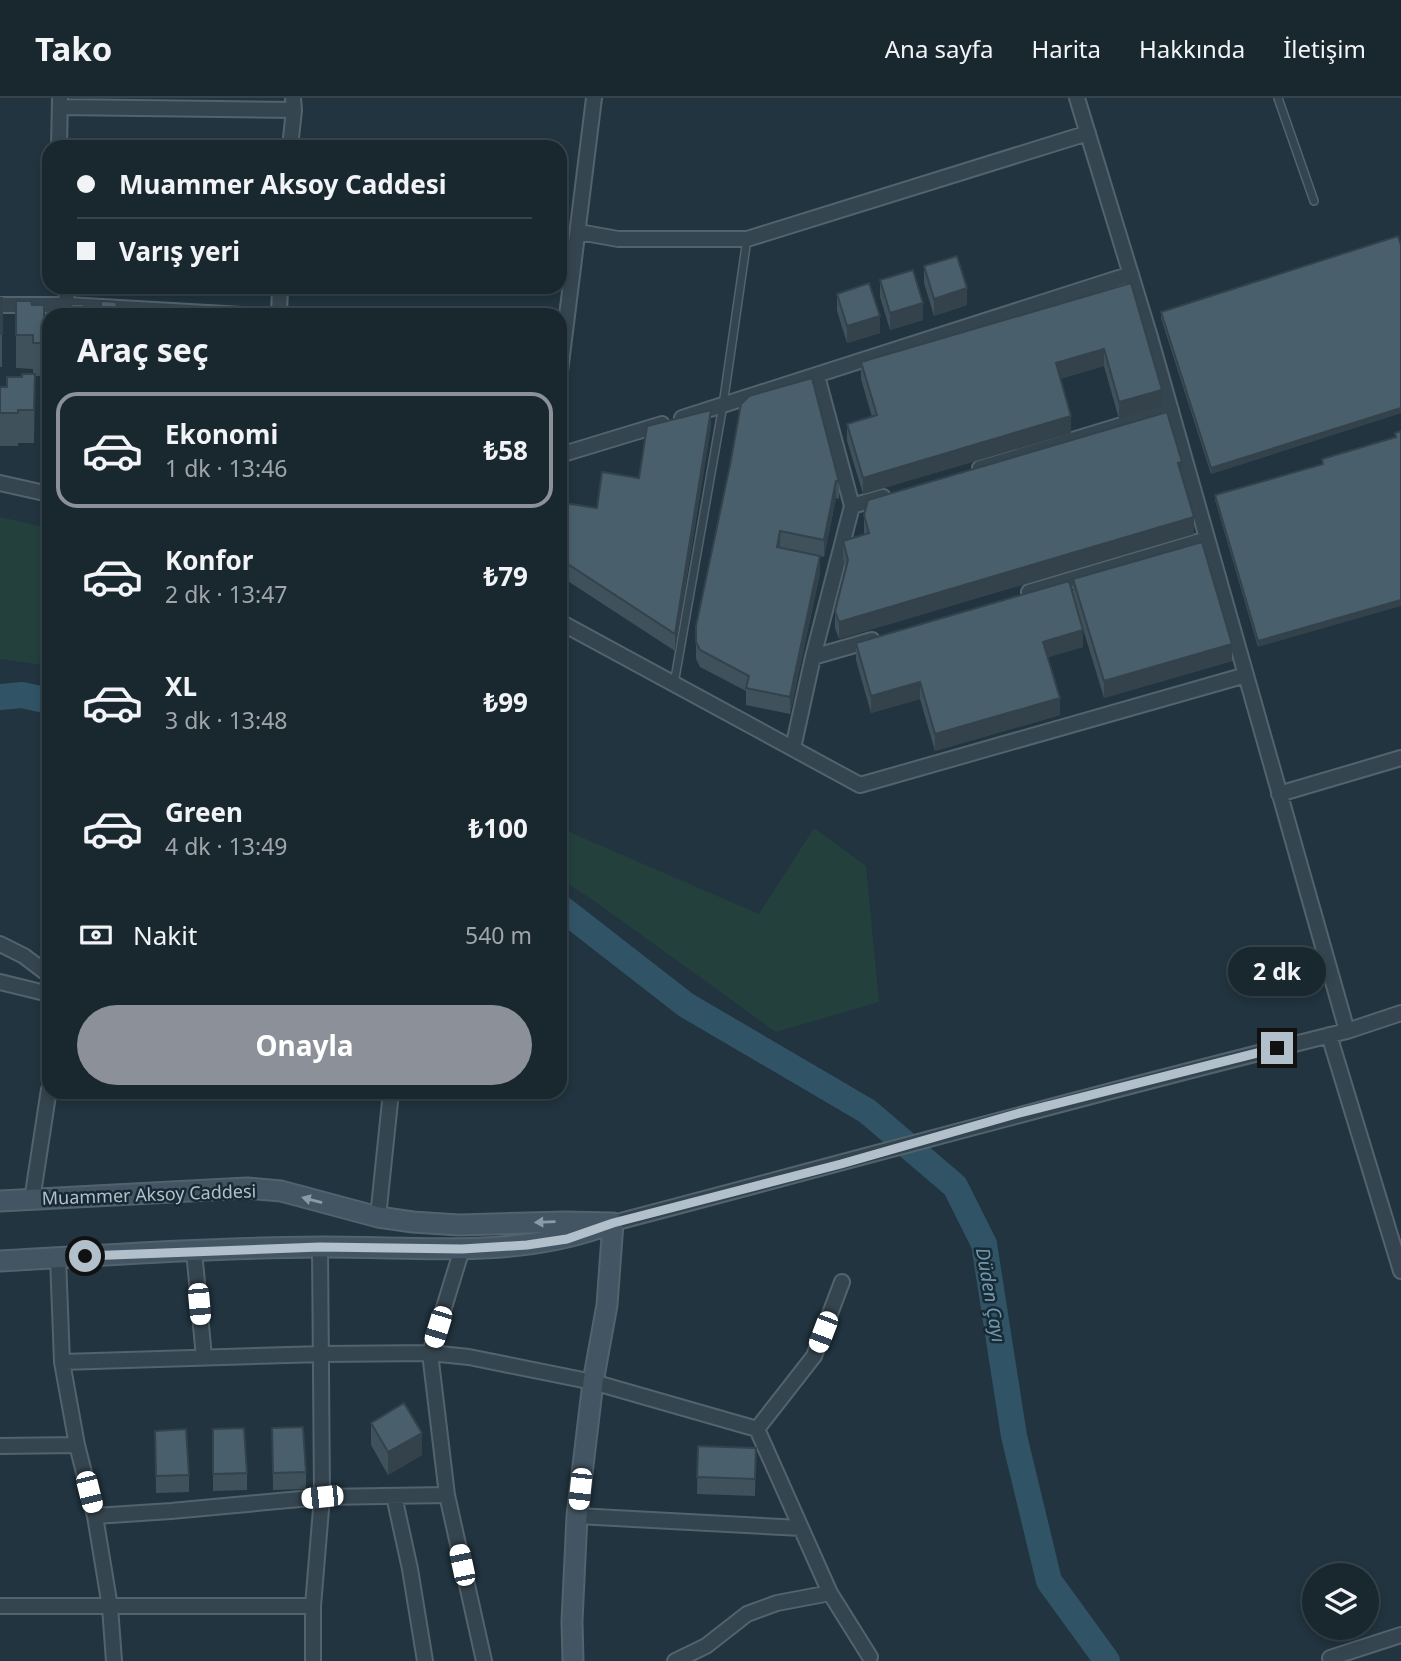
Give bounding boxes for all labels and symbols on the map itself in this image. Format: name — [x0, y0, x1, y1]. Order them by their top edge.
callout: 2 dk — [1228, 946, 1326, 996]
route end — [1261, 1032, 1293, 1064]
street label: Muammer Aksoy Caddesi — [41, 1178, 257, 1210]
one-way arrow — [301, 1194, 322, 1204]
one-way arrow — [533, 1217, 555, 1228]
route start — [69, 1240, 101, 1272]
water label: Düden Çayı — [970, 1246, 1012, 1345]
car — [187, 1282, 212, 1326]
car — [422, 1304, 455, 1350]
car — [806, 1309, 841, 1355]
car — [568, 1467, 593, 1511]
car — [74, 1469, 105, 1515]
car — [301, 1484, 344, 1510]
car — [448, 1542, 477, 1588]

